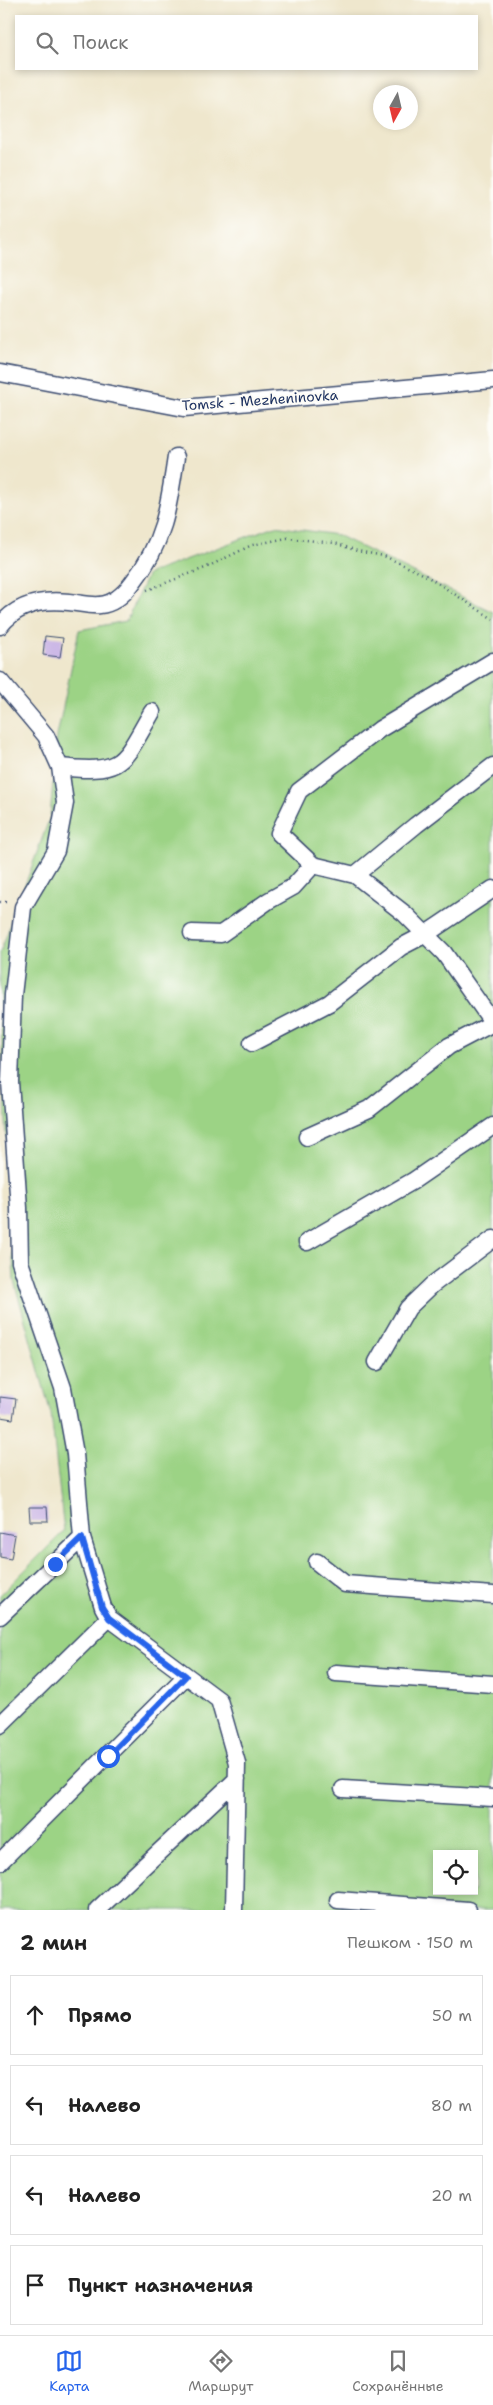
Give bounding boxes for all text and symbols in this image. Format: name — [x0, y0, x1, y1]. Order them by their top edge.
search box — [15, 15, 478, 70]
icon: search — [33, 29, 61, 57]
text: Поиск — [73, 30, 128, 55]
north arrow — [373, 85, 418, 130]
street label: Tomsk - Mezheninovka — [181, 386, 339, 414]
route end — [44, 1553, 67, 1576]
route start — [97, 1745, 120, 1768]
map controls — [433, 1850, 478, 1895]
button: locate — [433, 1850, 478, 1895]
text: 2 мин — [20, 1929, 87, 1957]
text: Пешком · 150 m — [347, 1932, 473, 1953]
icon: ahead — [21, 2001, 49, 2029]
text: Прямо — [68, 2003, 132, 2028]
text: 50 m — [432, 2005, 472, 2026]
icon: left — [21, 2091, 49, 2119]
text: Налево — [68, 2093, 141, 2118]
text: 80 m — [431, 2095, 472, 2116]
icon: left — [21, 2181, 49, 2209]
text: Налево — [68, 2183, 141, 2208]
text: 20 m — [431, 2185, 472, 2206]
icon: arrive — [21, 2271, 49, 2299]
text: Пункт назначения — [68, 2273, 253, 2298]
tab: Карта — [49, 2347, 89, 2395]
tab: Маршрут — [188, 2347, 253, 2395]
tab: Сохранённые — [352, 2347, 444, 2395]

